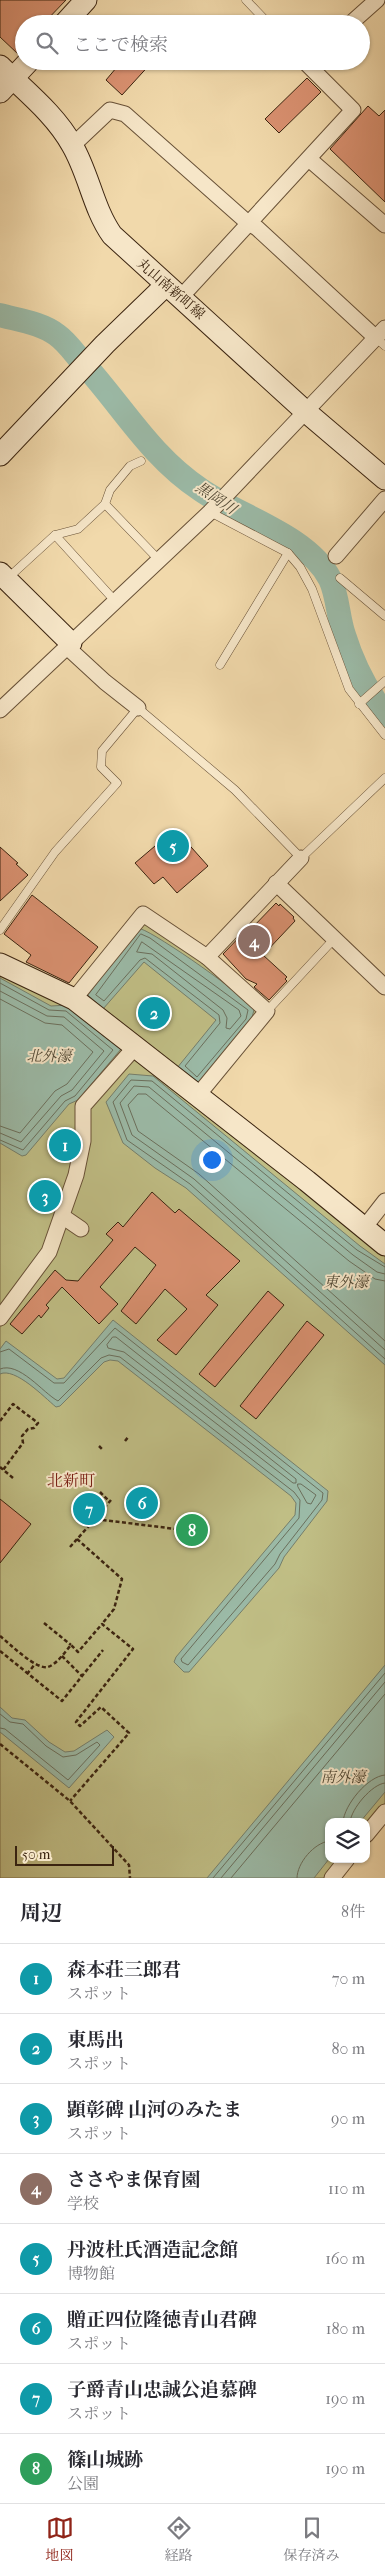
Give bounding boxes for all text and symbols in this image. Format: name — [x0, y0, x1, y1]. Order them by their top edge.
search box — [15, 15, 370, 70]
icon: search — [33, 29, 61, 57]
text: ここで検索 — [73, 34, 168, 56]
street label: 丸山南新町線 — [134, 255, 208, 323]
water label: 黒岡川 — [192, 478, 241, 519]
pin: 5 — [157, 827, 189, 865]
pin: 4 — [238, 922, 270, 960]
pin: 2 — [138, 994, 170, 1032]
water label: 北外濠 — [26, 1047, 74, 1065]
pin: 1 — [49, 1126, 81, 1164]
your location — [199, 1147, 225, 1173]
pin: 3 — [29, 1177, 61, 1215]
water label: 東外濠 — [323, 1273, 371, 1291]
district label: 北新町 — [47, 1471, 95, 1490]
pin: 6 — [126, 1484, 158, 1522]
pin: 7 — [73, 1490, 105, 1528]
pin: 8 — [176, 1511, 208, 1549]
water label: 南外濠 — [320, 1768, 368, 1786]
map controls — [325, 1818, 370, 1863]
button: layers — [325, 1818, 370, 1863]
scale bar — [15, 1843, 114, 1866]
text: 50 m — [22, 1846, 50, 1863]
text: 周辺 — [20, 1901, 62, 1925]
text: 8件 — [341, 1902, 365, 1921]
text: 森本荘三郎君 — [67, 1959, 181, 1981]
text: 1 — [33, 1969, 39, 1988]
text: 70 m — [332, 1969, 365, 1988]
text: スポット — [67, 1984, 131, 2003]
text: 東馬出 — [67, 2029, 124, 2051]
text: 2 — [32, 2039, 40, 2058]
text: 80 m — [331, 2039, 365, 2058]
text: スポット — [67, 2054, 131, 2073]
text: 顕彰碑 山河のみたま — [67, 2099, 242, 2121]
text: 3 — [33, 2109, 39, 2128]
text: 90 m — [331, 2109, 365, 2128]
text: スポット — [67, 2124, 131, 2143]
text: ささやま保育園 — [67, 2169, 200, 2191]
text: 4 — [31, 2179, 41, 2198]
text: 110 m — [328, 2179, 365, 2198]
text: 学校 — [67, 2194, 99, 2213]
text: 丹波杜氏酒造記念館 — [67, 2239, 238, 2261]
text: 5 — [33, 2249, 39, 2268]
text: 160 m — [325, 2249, 365, 2268]
text: 博物館 — [67, 2264, 115, 2283]
text: 贈正四位隆徳青山君碑 — [67, 2309, 257, 2331]
text: 6 — [32, 2319, 40, 2338]
text: 180 m — [326, 2319, 365, 2338]
text: スポット — [67, 2334, 131, 2353]
text: 子爵青山忠誠公追慕碑 — [67, 2379, 257, 2401]
text: 7 — [32, 2389, 40, 2408]
text: 190 m — [325, 2389, 365, 2408]
text: スポット — [67, 2404, 131, 2423]
text: 篠山城跡 — [67, 2449, 143, 2471]
text: 8 — [32, 2459, 40, 2478]
text: 190 m — [325, 2459, 365, 2478]
text: 公園 — [67, 2474, 99, 2493]
tab: 地図 — [46, 2514, 74, 2564]
tab: 経路 — [165, 2514, 193, 2564]
tab: 保存済み — [284, 2514, 340, 2564]

